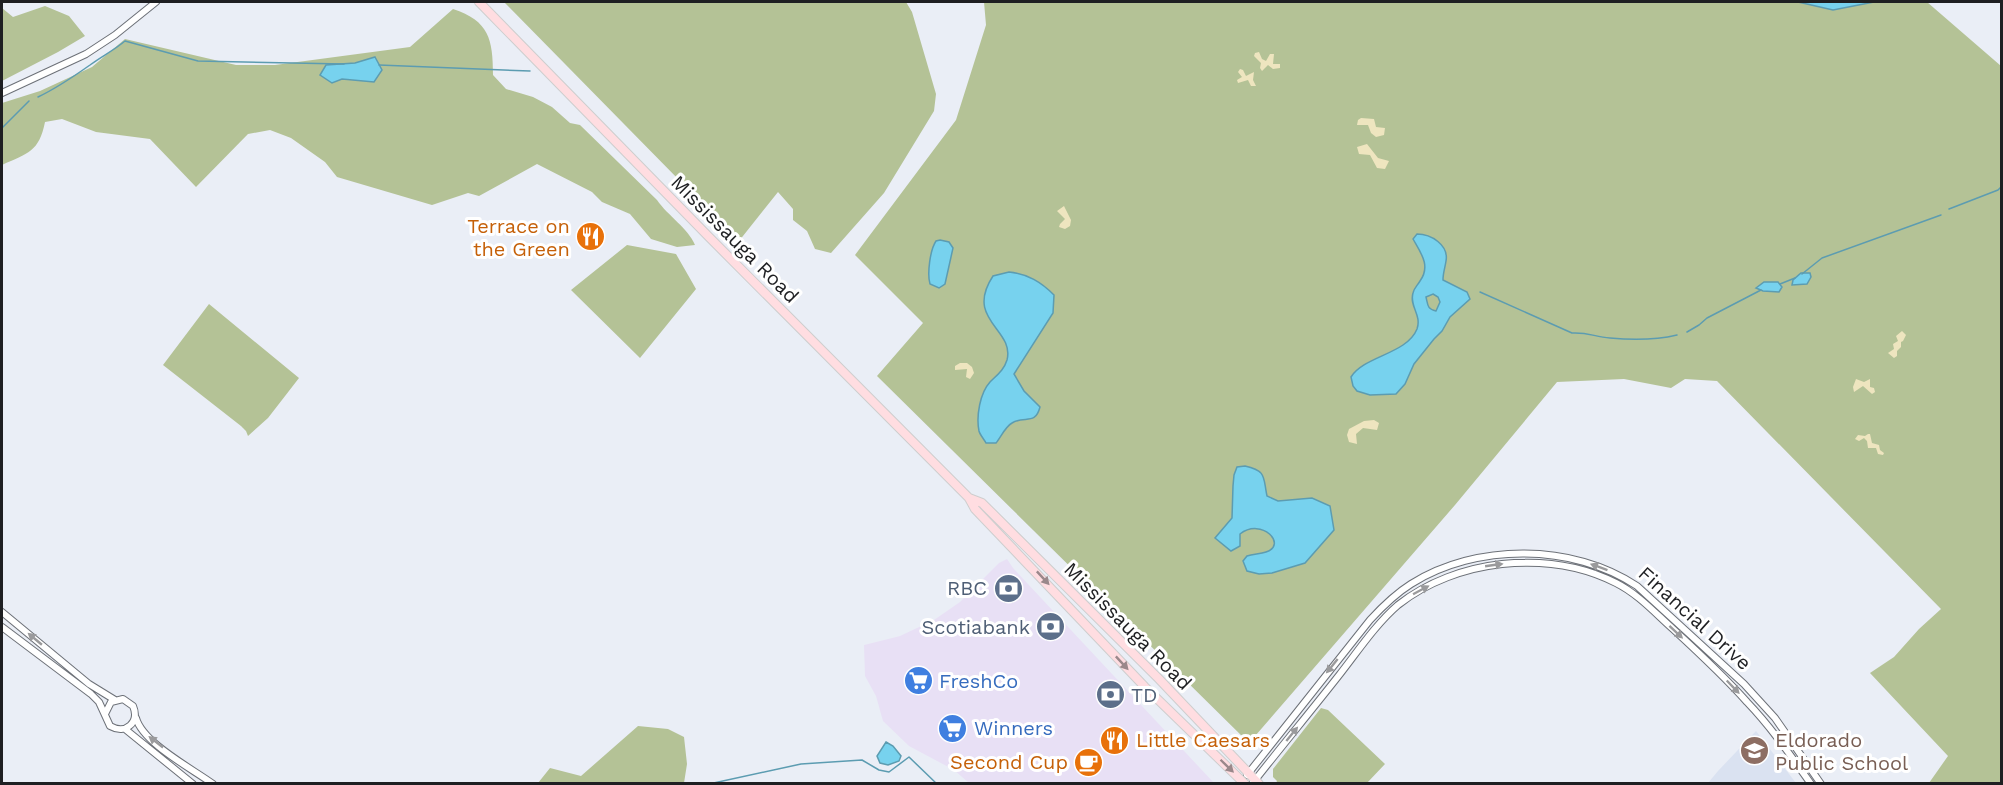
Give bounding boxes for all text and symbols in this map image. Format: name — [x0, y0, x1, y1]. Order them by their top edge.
street label: Mississauga Road — [666, 170, 804, 308]
place label: Terrace on the Green — [467, 214, 570, 261]
restaurant icon: Terrace on the Green — [575, 221, 607, 253]
street label: Mississauga Road — [1059, 557, 1197, 695]
one-way arrow — [1485, 561, 1504, 570]
one-way arrow — [1590, 561, 1608, 571]
street label: Financial Drive — [1634, 561, 1756, 675]
one-way arrow — [1036, 571, 1050, 586]
bank icon: RBC — [992, 572, 1024, 604]
place label: RBC — [947, 576, 987, 600]
one-way arrow — [1413, 585, 1430, 595]
bank icon: Scotiabank — [1035, 611, 1067, 643]
place label: Scotiabank — [922, 615, 1030, 639]
one-way arrow — [1668, 624, 1682, 638]
one-way arrow — [27, 633, 43, 646]
one-way arrow — [1115, 655, 1129, 670]
one-way arrow — [1326, 658, 1339, 673]
supermarket icon: FreshCo — [902, 665, 934, 697]
place label: FreshCo — [939, 669, 1018, 693]
bank icon: TD — [1094, 679, 1126, 711]
one-way arrow — [1726, 679, 1740, 694]
place label: TD — [1131, 683, 1158, 707]
supermarket icon: Winners — [937, 712, 969, 744]
place label: Winners — [974, 716, 1053, 740]
restaurant icon: Little Caesars — [1099, 724, 1131, 756]
one-way arrow — [1285, 726, 1298, 742]
place label: Little Caesars — [1136, 728, 1270, 752]
place label: Eldorado Public School — [1775, 728, 1908, 775]
school or university icon: Eldorado Public School — [1738, 735, 1770, 767]
one-way arrow — [148, 737, 163, 749]
cafe icon: Second Cup — [1073, 746, 1105, 778]
place label: Second Cup — [950, 750, 1068, 774]
one-way arrow — [1220, 758, 1234, 772]

